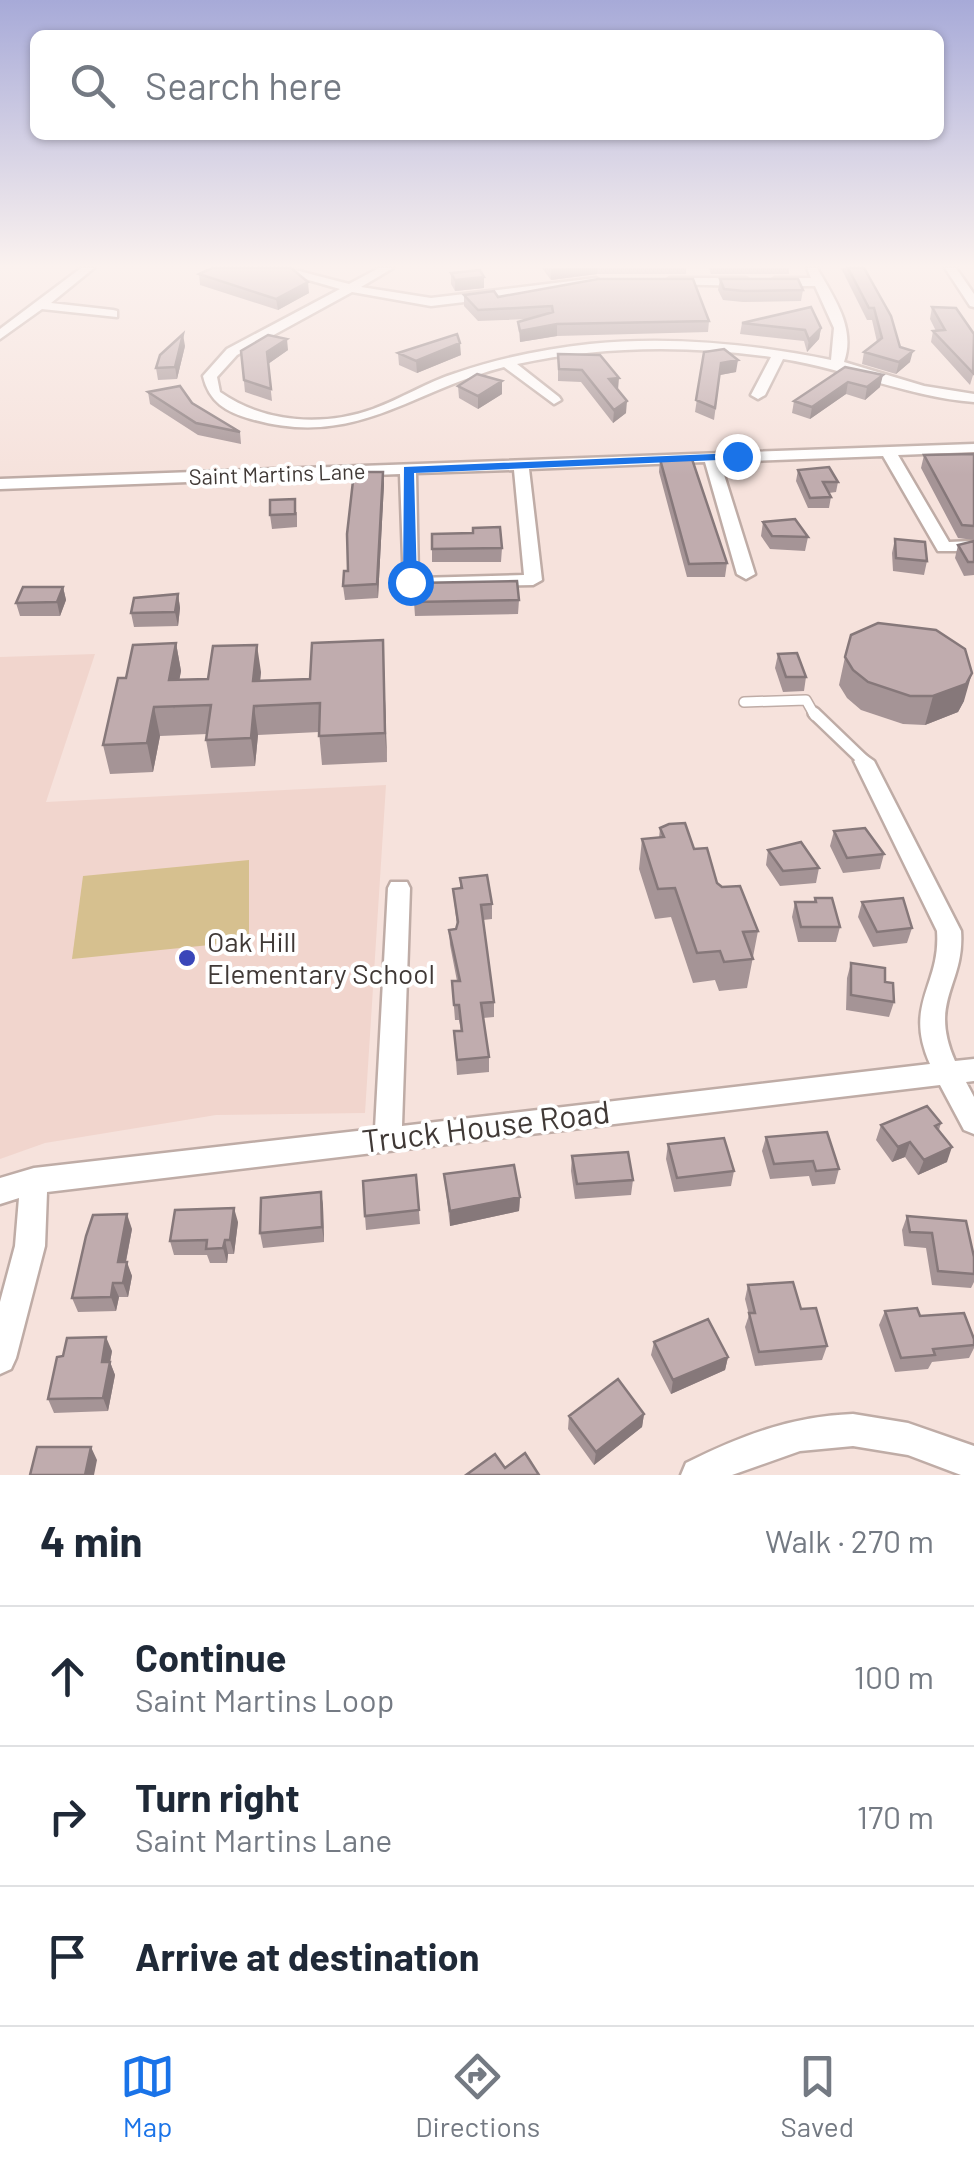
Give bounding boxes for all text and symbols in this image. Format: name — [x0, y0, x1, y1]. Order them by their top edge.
search box — [30, 30, 944, 140]
icon: search — [65, 58, 120, 113]
text: Search here — [145, 62, 343, 108]
route end — [715, 434, 761, 480]
street label: Saint Martins Lane — [188, 457, 366, 489]
route start — [388, 560, 434, 606]
place label: Oak Hill Elementary School — [207, 924, 435, 990]
marker: Oak Hill Elementary School — [176, 947, 198, 969]
street label: Truck House Road — [360, 1091, 612, 1159]
text: 4 min — [40, 1515, 143, 1565]
text: Walk · 270 m — [765, 1521, 934, 1559]
text: Continue — [135, 1634, 286, 1680]
icon: ahead — [40, 1649, 95, 1704]
text: 100 m — [854, 1657, 934, 1695]
text: Saint Martins Loop — [135, 1680, 394, 1718]
text: Turn right — [135, 1774, 300, 1820]
icon: right — [40, 1789, 95, 1844]
text: 170 m — [857, 1797, 934, 1835]
text: Saint Martins Lane — [135, 1820, 392, 1858]
icon: arrive — [40, 1929, 95, 1984]
text: Arrive at destination — [135, 1933, 480, 1979]
tab: Map — [120, 2049, 175, 2143]
tab: Directions — [415, 2049, 540, 2143]
tab: Saved — [780, 2049, 854, 2143]

